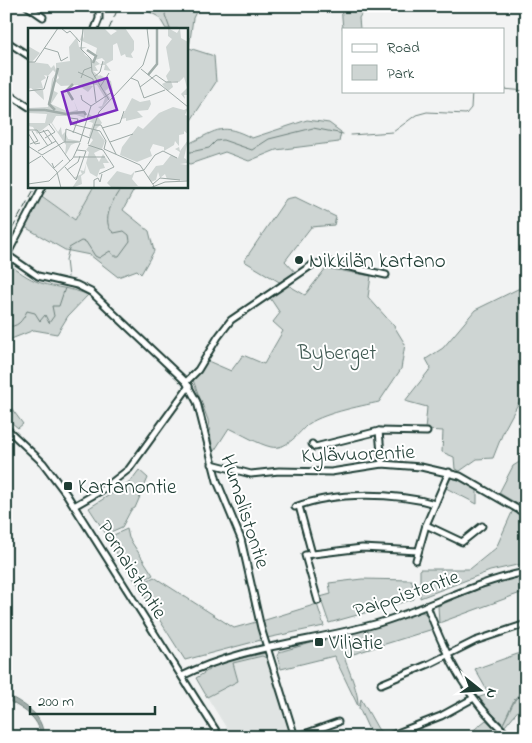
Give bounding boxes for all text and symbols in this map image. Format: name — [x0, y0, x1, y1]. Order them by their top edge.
inset map — [28, 28, 188, 188]
legend — [342, 28, 504, 92]
text: Road — [387, 37, 420, 59]
text: Park — [387, 63, 415, 85]
place label: Nikkilän kartano — [309, 247, 446, 277]
marker: Nikkilän kartano — [293, 254, 305, 266]
park label: Byberget — [297, 339, 376, 371]
street label: Kylävuorentie — [301, 438, 416, 474]
street label: Humalistontie — [212, 451, 277, 573]
place label: Kartanontie — [78, 473, 177, 503]
marker: Kartanontie — [62, 480, 74, 492]
street label: Pornaistentie — [89, 515, 174, 626]
street label: Paippistentie — [350, 563, 464, 627]
place label: Viljatie — [328, 629, 384, 659]
marker: Viljatie — [313, 636, 325, 648]
north arrow — [454, 666, 504, 716]
scale bar — [30, 683, 155, 715]
text: N — [480, 686, 502, 701]
text: 200 m — [38, 691, 74, 713]

